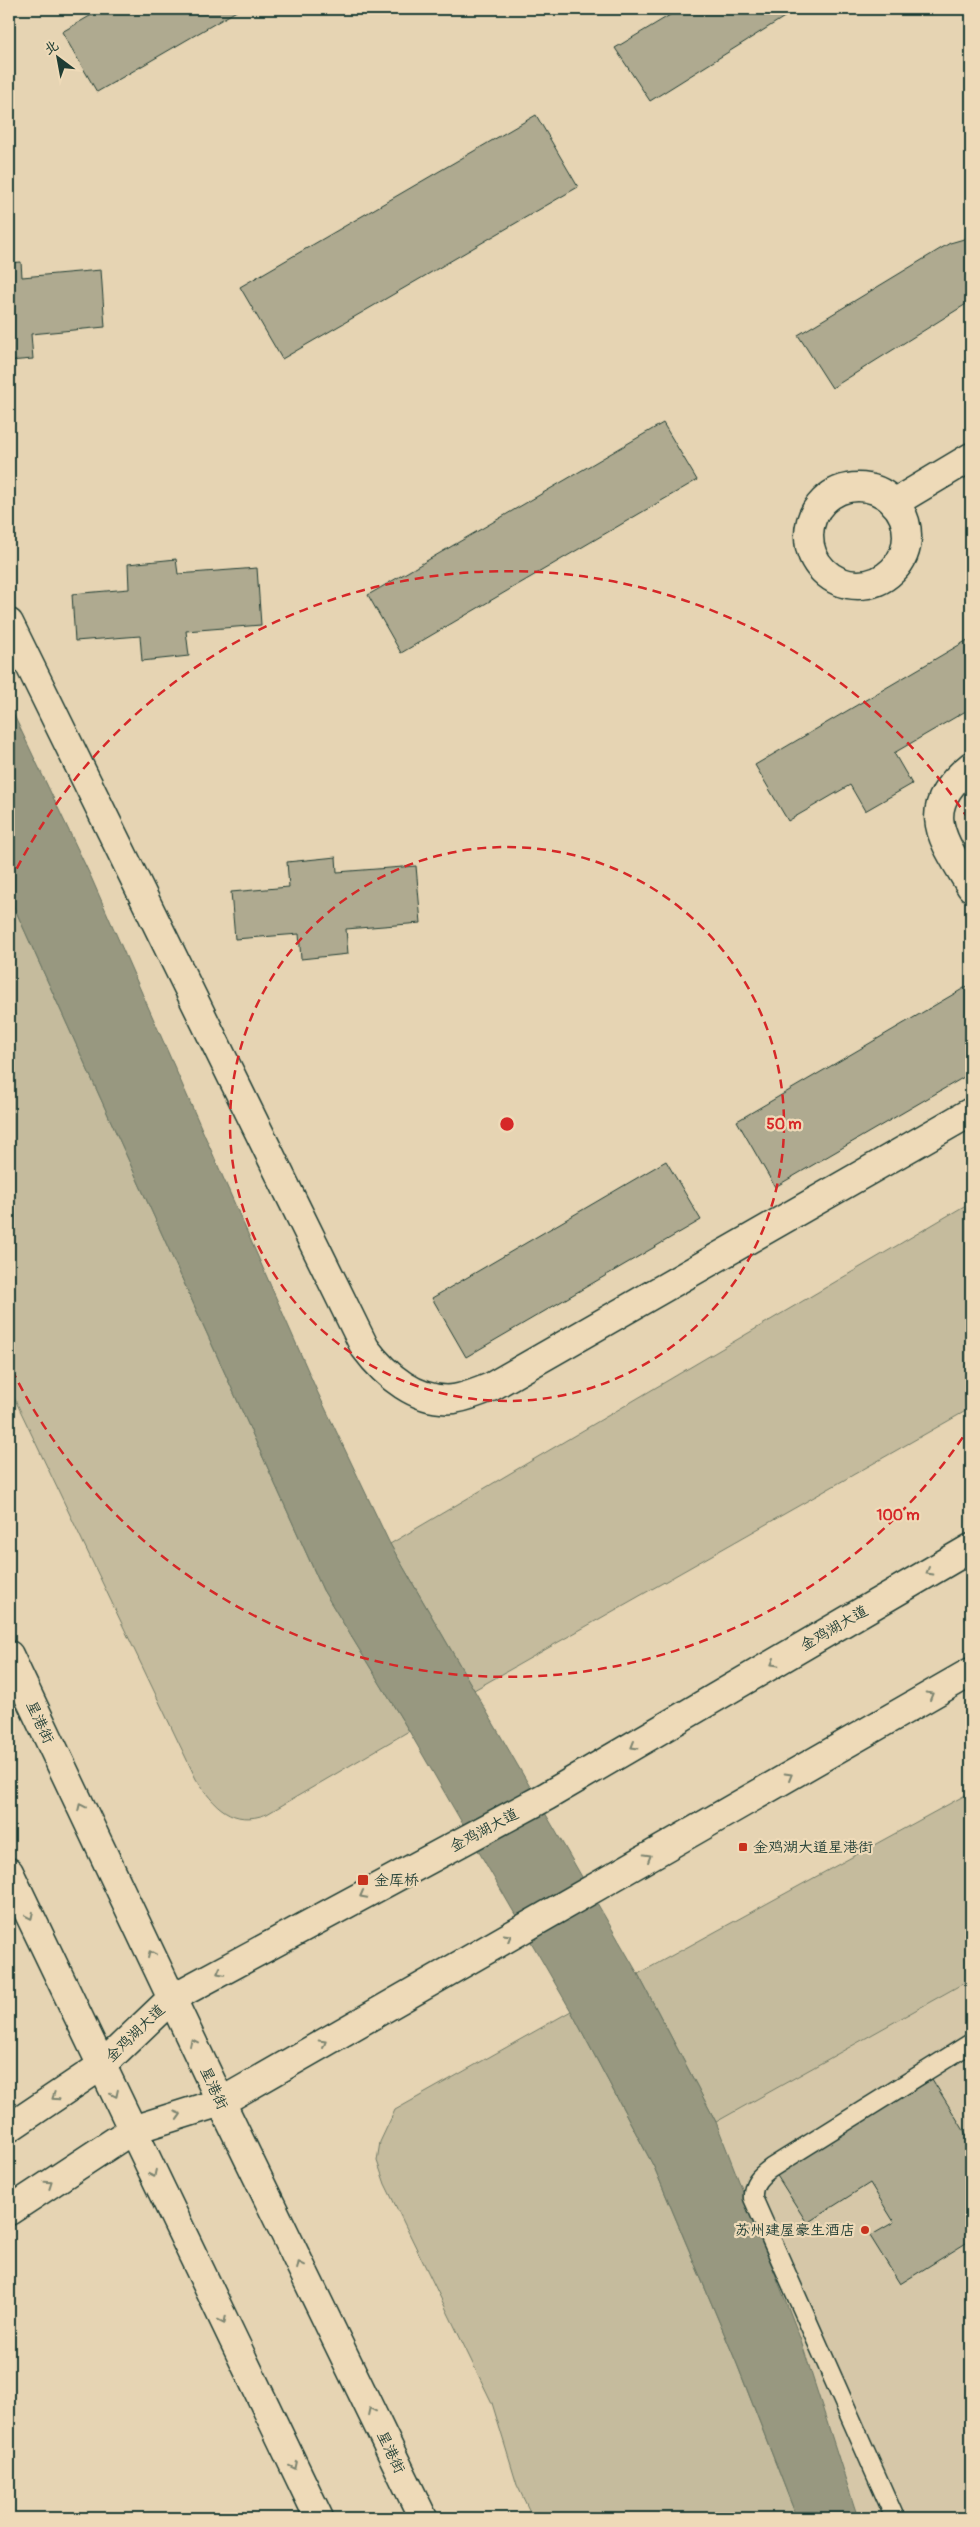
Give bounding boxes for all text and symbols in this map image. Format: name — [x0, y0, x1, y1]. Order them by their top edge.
north arrow — [32, 32, 82, 82]
text: 北 — [41, 36, 62, 58]
centre of rings — [498, 1115, 516, 1133]
text: 50 m — [767, 1115, 801, 1134]
text: 100 m — [877, 1506, 919, 1525]
one-way arrow — [926, 1566, 935, 1576]
street label: 金鸡湖大道 — [797, 1601, 871, 1655]
one-way arrow — [770, 1657, 779, 1667]
one-way arrow — [924, 1692, 933, 1702]
street label: 星港街 — [21, 1698, 58, 1747]
one-way arrow — [630, 1739, 639, 1749]
one-way arrow — [783, 1773, 792, 1783]
one-way arrow — [77, 1803, 87, 1812]
street label: 金鸡湖大道 — [447, 1804, 522, 1856]
place label: 金鸡湖大道星港街 — [753, 1838, 873, 1857]
marker: 金鸡湖大道星港街 — [737, 1841, 749, 1853]
one-way arrow — [643, 1853, 652, 1863]
place label: 金厍桥 — [374, 1871, 419, 1890]
marker: 金厍桥 — [356, 1873, 370, 1887]
one-way arrow — [359, 1889, 368, 1899]
one-way arrow — [23, 1910, 33, 1919]
one-way arrow — [503, 1934, 512, 1944]
one-way arrow — [146, 1950, 157, 1959]
one-way arrow — [216, 1966, 225, 1976]
street label: 金鸡湖大道 — [102, 2000, 169, 2066]
one-way arrow — [188, 2038, 199, 2047]
one-way arrow — [318, 2040, 327, 2050]
street label: 星港街 — [195, 2064, 232, 2113]
one-way arrow — [108, 2089, 119, 2098]
one-way arrow — [51, 2091, 61, 2100]
one-way arrow — [174, 2111, 182, 2121]
one-way arrow — [147, 2168, 157, 2177]
one-way arrow — [44, 2181, 53, 2191]
place label: 苏州建屋豪生酒店 — [735, 2221, 855, 2240]
marker: 苏州建屋豪生酒店 — [859, 2224, 871, 2236]
one-way arrow — [296, 2261, 306, 2270]
one-way arrow — [217, 2315, 227, 2324]
one-way arrow — [368, 2408, 378, 2417]
street label: 星港街 — [372, 2428, 409, 2477]
one-way arrow — [287, 2461, 297, 2470]

